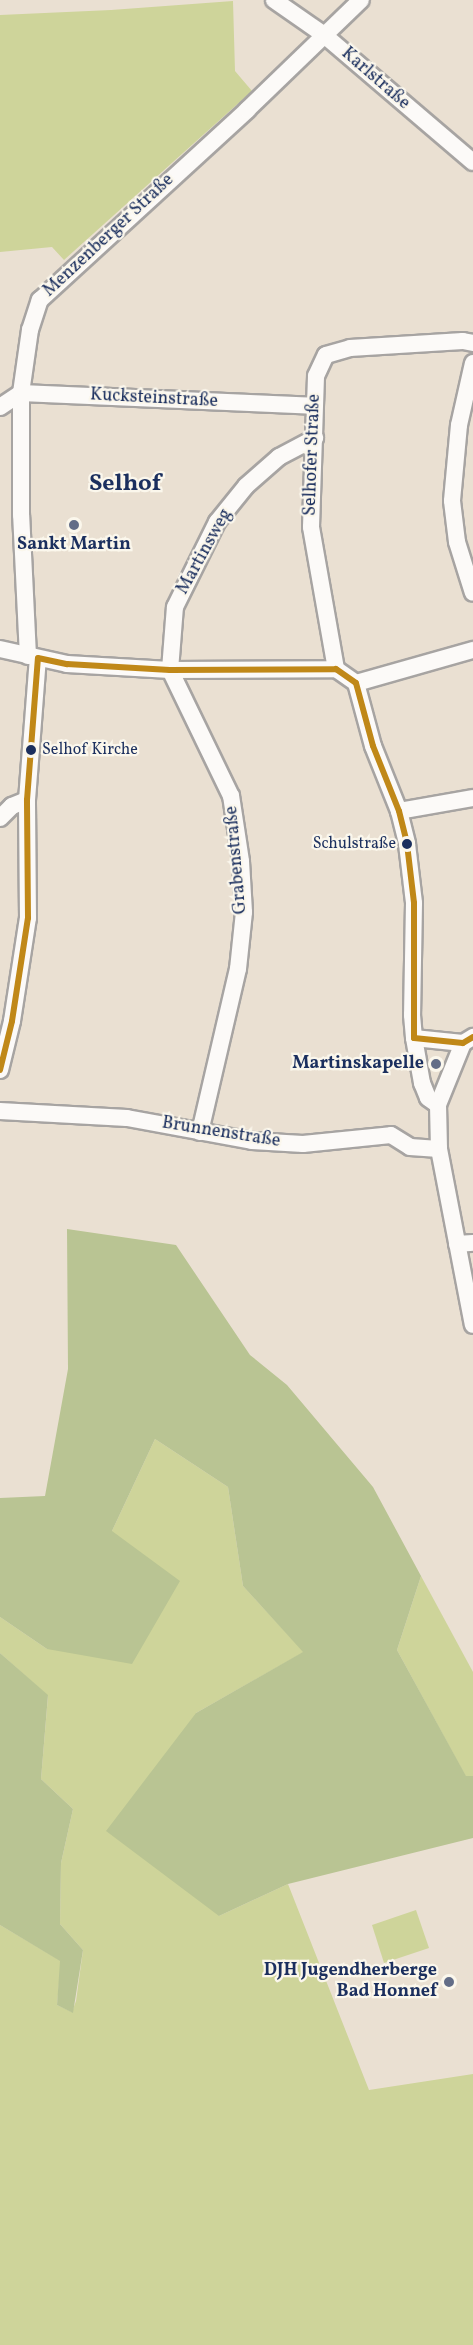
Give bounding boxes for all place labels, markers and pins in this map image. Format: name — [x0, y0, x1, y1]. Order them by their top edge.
marker: Sankt Martin — [67, 518, 81, 532]
place label: Sankt Martin — [17, 534, 131, 556]
place label: Selhof Kirche — [42, 740, 136, 760]
marker: Selhof Kirche — [25, 744, 37, 756]
place label: Schulstraße — [313, 834, 396, 854]
marker: Schulstraße — [401, 838, 413, 850]
place label: Martinskapelle — [292, 1053, 424, 1075]
marker: Martinskapelle — [429, 1057, 443, 1071]
place label: DJH Jugendherberge Bad Honnef — [264, 1961, 437, 2004]
marker: DJH Jugendherberge Bad Honnef — [442, 1975, 456, 1989]

